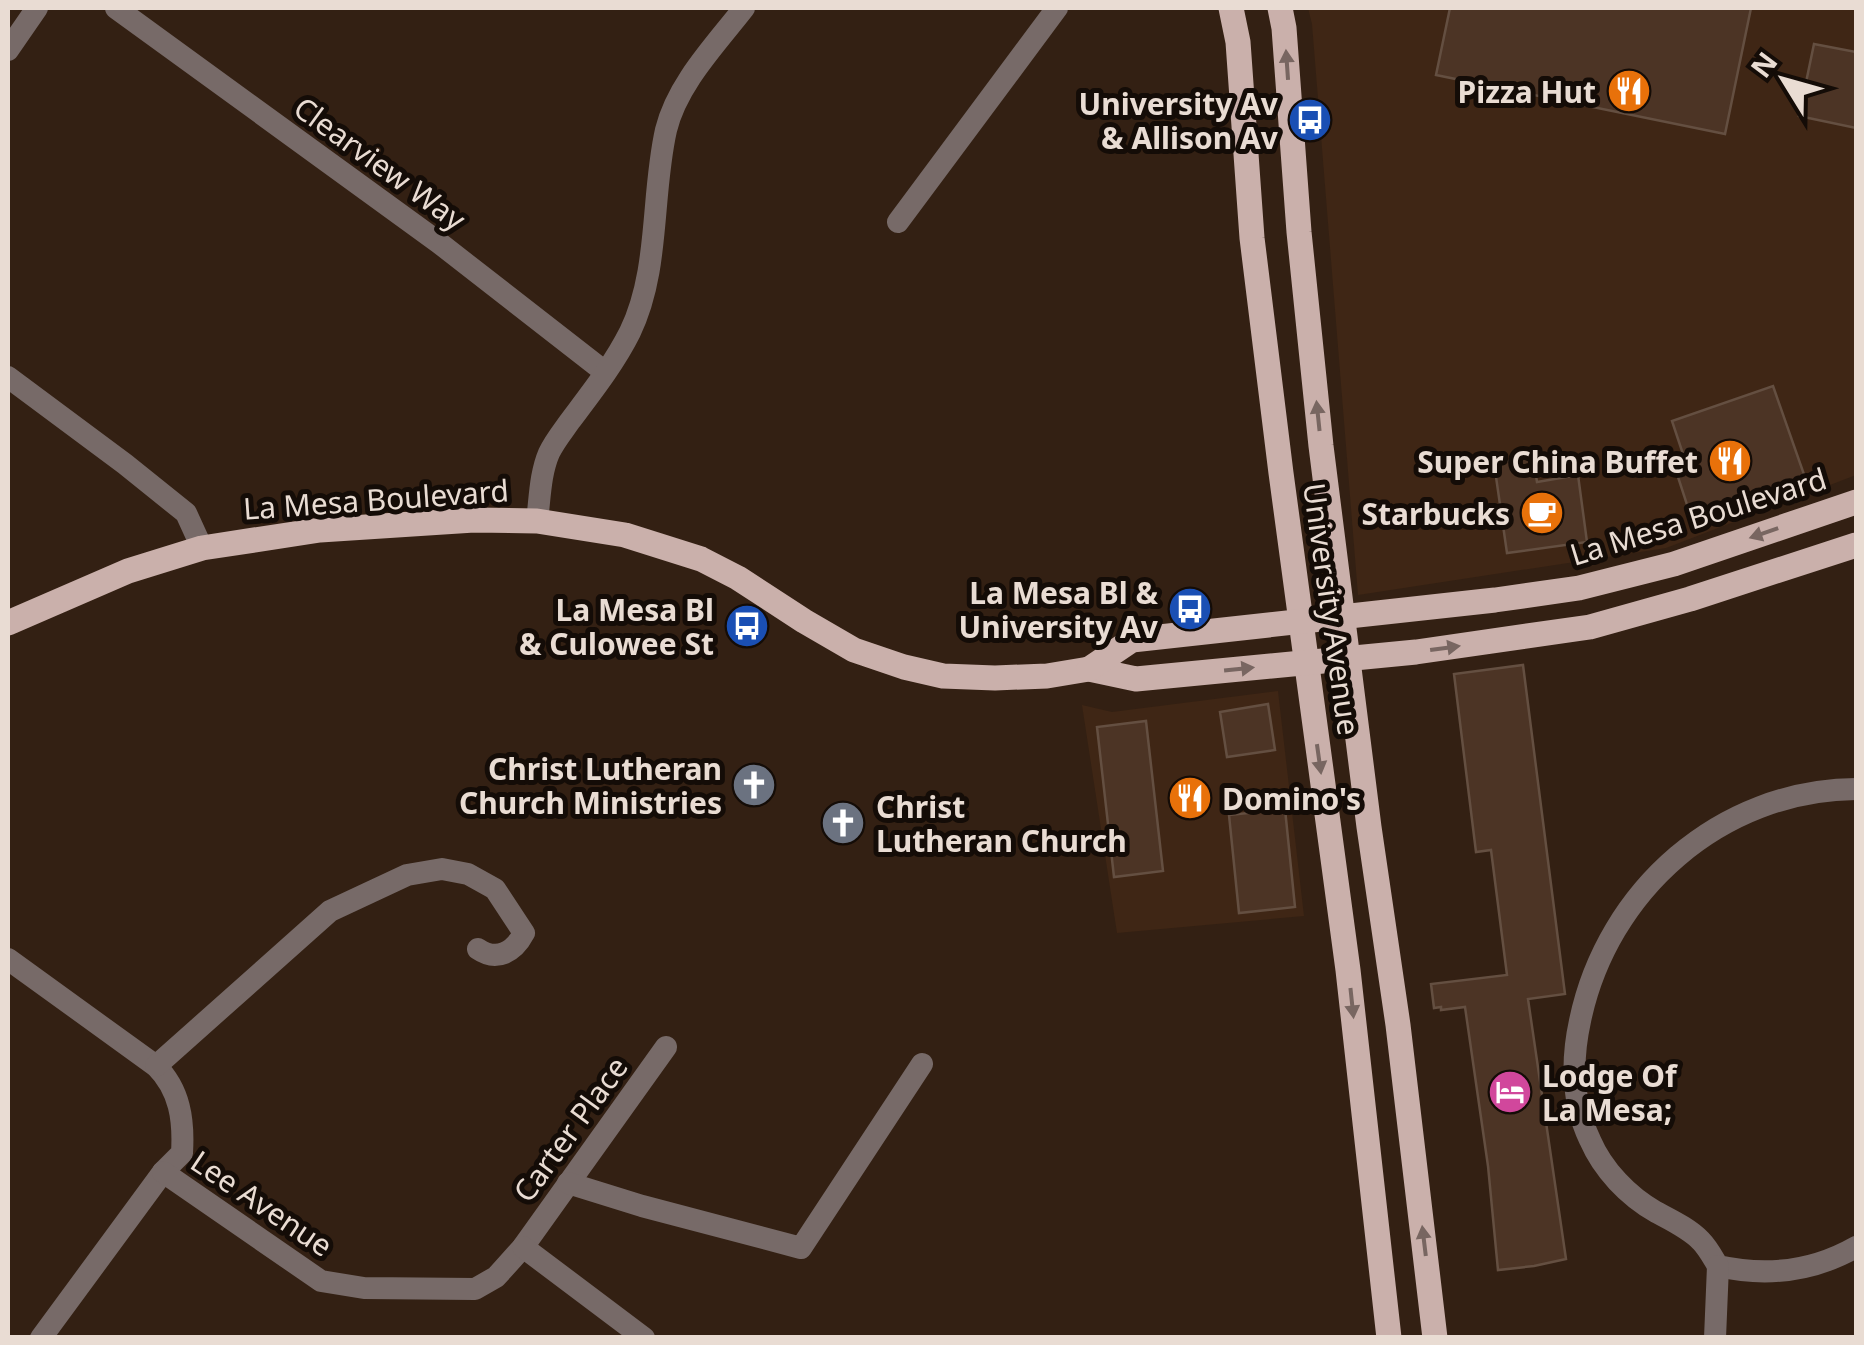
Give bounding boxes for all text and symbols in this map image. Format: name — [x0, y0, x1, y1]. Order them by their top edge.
north arrow — [1734, 30, 1834, 130]
text: N — [1741, 44, 1785, 85]
one-way arrow — [1279, 48, 1295, 80]
restaurant icon: Pizza Hut — [1606, 68, 1652, 114]
place label: Pizza Hut — [1458, 71, 1596, 112]
place label: University Av & Allison Av — [1079, 83, 1279, 158]
street label: Clearview Way — [286, 87, 475, 240]
bus stop icon: University Av & Allison Av — [1287, 97, 1333, 143]
one-way arrow — [1310, 399, 1326, 431]
restaurant icon: Super China Buffet — [1707, 438, 1753, 484]
place label: Super China Buffet — [1417, 441, 1698, 482]
street label: La Mesa Boulevard — [1565, 458, 1831, 574]
street label: La Mesa Boulevard — [242, 469, 510, 529]
street label: University Avenue — [1294, 480, 1370, 738]
cafe icon: Starbucks — [1519, 490, 1565, 536]
place label: Starbucks — [1361, 493, 1510, 534]
one-way arrow — [1749, 527, 1779, 542]
place label: La Mesa Bl & University Av — [959, 572, 1159, 647]
bus stop icon: La Mesa Bl & University Av — [1167, 586, 1213, 632]
place label: La Mesa Bl & Culowee St — [519, 589, 714, 664]
bus stop icon: La Mesa Bl & Culowee St — [724, 603, 770, 649]
one-way arrow — [1430, 639, 1461, 655]
one-way arrow — [1223, 661, 1255, 677]
one-way arrow — [1312, 744, 1328, 776]
place label: Christ Lutheran Church Ministries — [459, 748, 722, 823]
church icon: Christ Lutheran Church Ministries — [731, 762, 777, 808]
restaurant icon: Domino's — [1167, 775, 1213, 821]
place label: Domino's — [1222, 778, 1361, 819]
place label: Christ Lutheran Church — [876, 786, 1127, 861]
church icon: Christ Lutheran Church — [820, 800, 866, 846]
one-way arrow — [1344, 987, 1360, 1019]
street label: Carter Place — [503, 1048, 637, 1210]
place label: Lodge Of La Mesa; — [1542, 1055, 1678, 1130]
hotel icon: Lodge Of La Mesa; — [1487, 1069, 1533, 1115]
street label: Lee Avenue — [183, 1141, 341, 1265]
one-way arrow — [1416, 1224, 1432, 1256]

